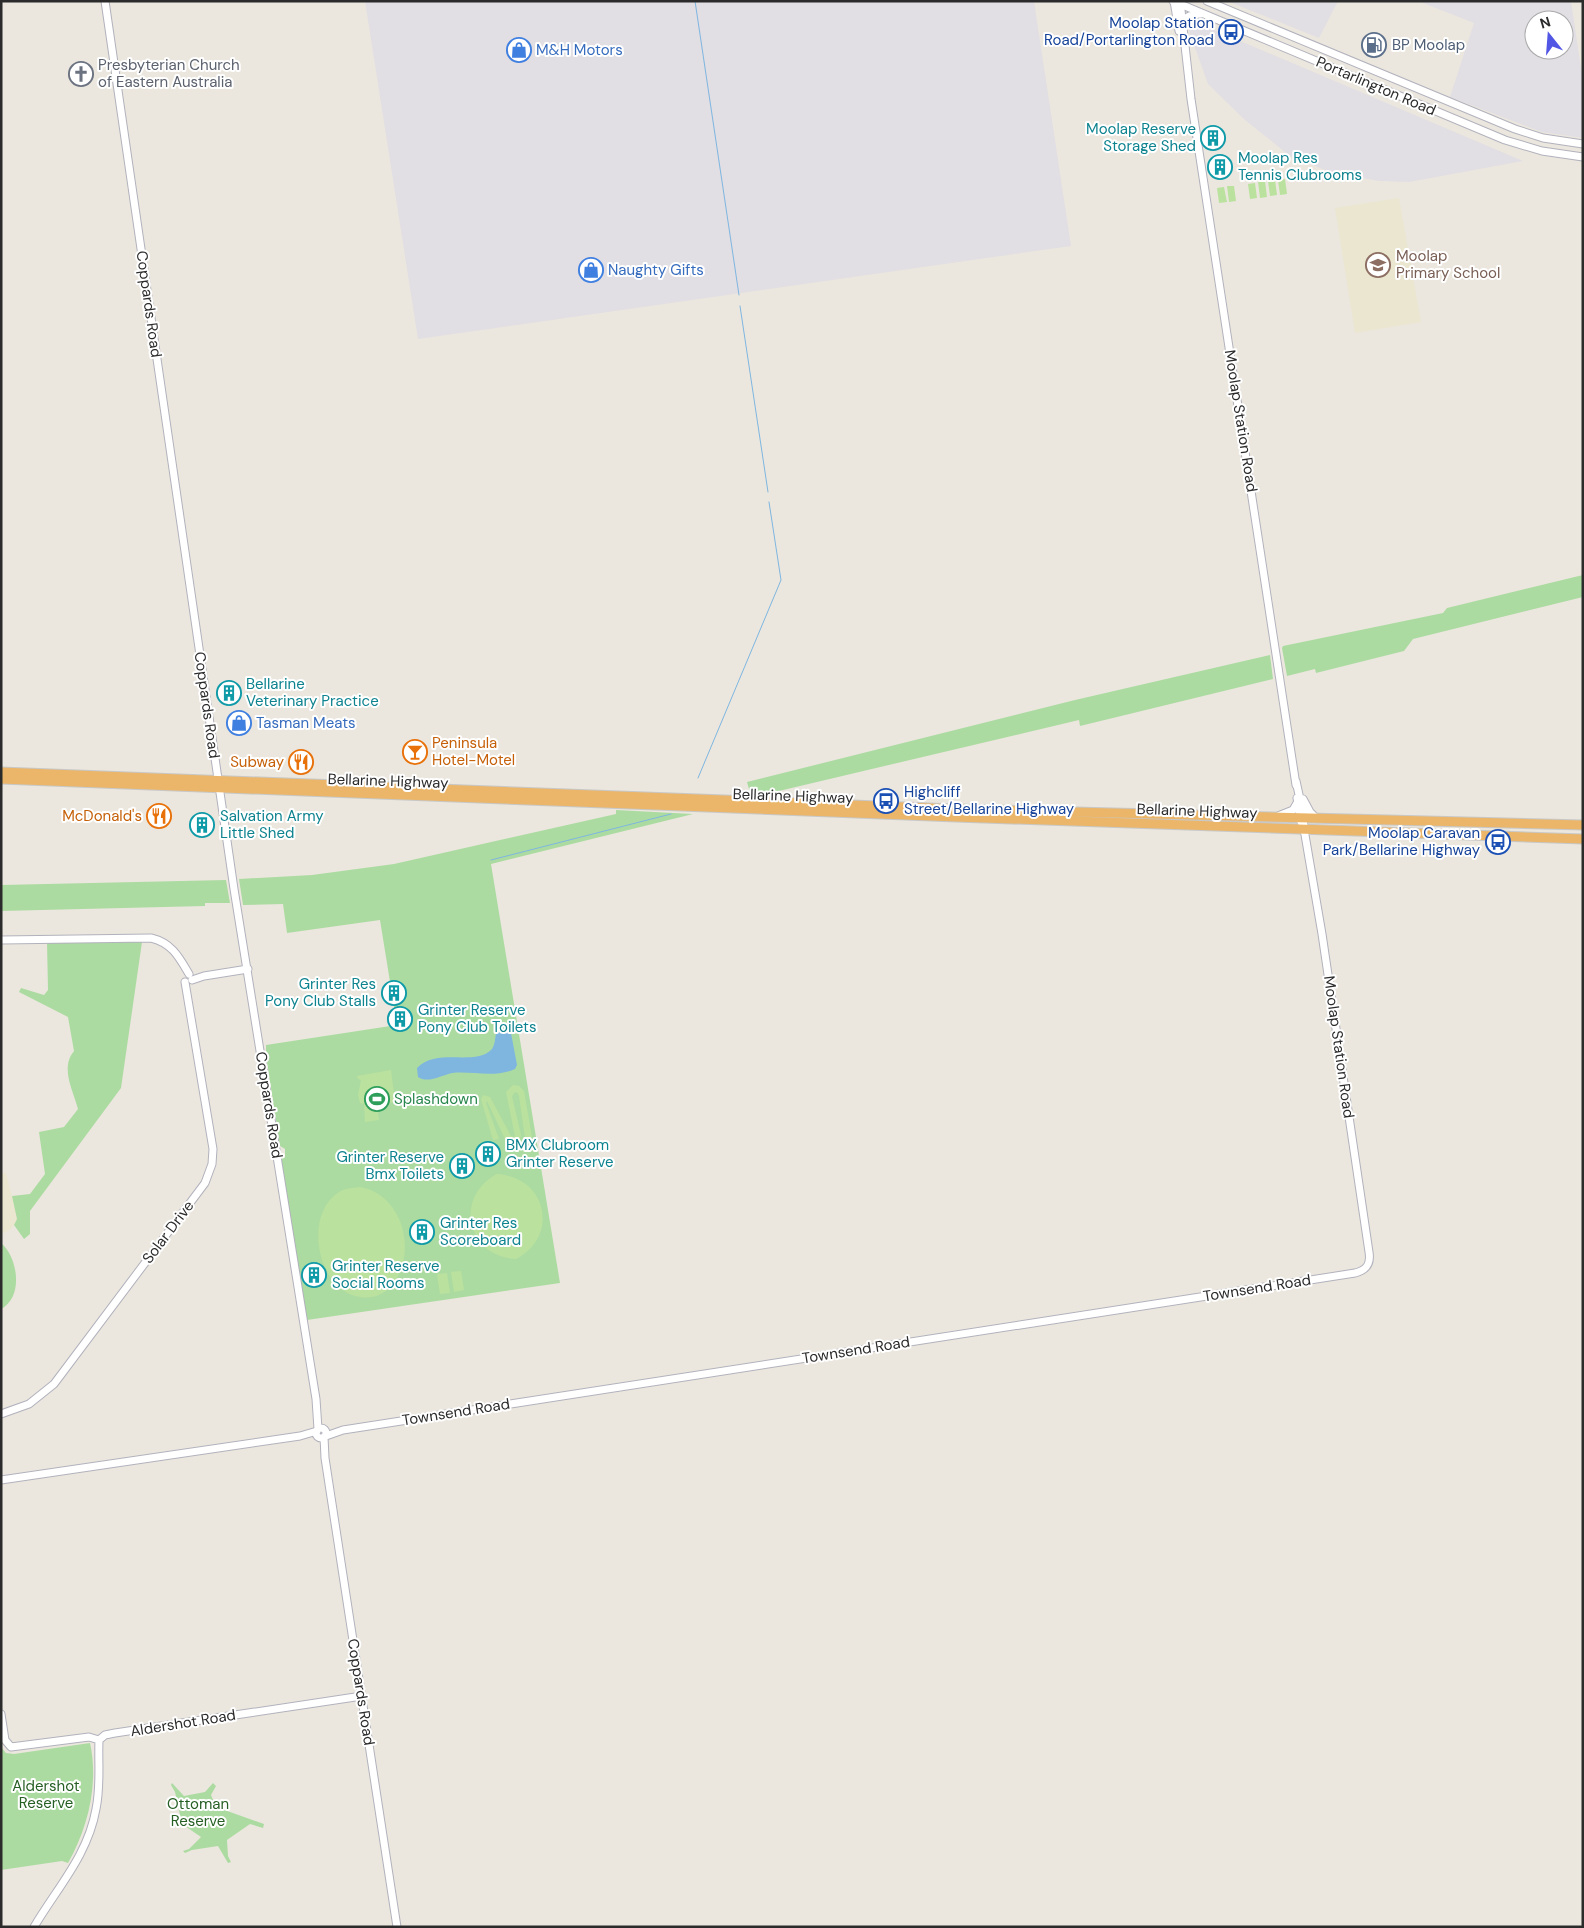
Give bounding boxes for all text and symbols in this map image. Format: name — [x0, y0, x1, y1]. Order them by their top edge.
north arrow — [1524, 10, 1574, 60]
text: N — [1538, 12, 1553, 33]
place label: Moolap Station Road/Portarlington Road — [1044, 13, 1214, 50]
bus stop icon: Moolap Station Road/Portarlington Road — [1218, 19, 1244, 45]
fuel station icon: BP Moolap — [1361, 32, 1387, 58]
place label: BP Moolap — [1392, 35, 1465, 55]
shop icon: M&H Motors — [506, 37, 532, 63]
place label: M&H Motors — [536, 40, 623, 60]
street label: Portarlington Road — [1313, 52, 1439, 120]
place label: Presbyterian Church of Eastern Australia — [98, 55, 240, 92]
church icon: Presbyterian Church of Eastern Australia — [68, 61, 94, 87]
place label: Moolap Reserve Storage Shed — [1086, 119, 1196, 156]
building icon: Moolap Reserve Storage Shed — [1200, 125, 1226, 151]
place label: Moolap Res Tennis Clubrooms — [1238, 148, 1362, 185]
building icon: Moolap Res Tennis Clubrooms — [1207, 154, 1233, 180]
place label: Moolap Primary School — [1396, 246, 1500, 283]
street label: Coppards Road — [132, 249, 166, 359]
school or university icon: Moolap Primary School — [1365, 252, 1391, 278]
shop icon: Naughty Gifts — [578, 257, 604, 283]
place label: Naughty Gifts — [608, 260, 704, 280]
street label: Moolap Station Road — [1220, 348, 1262, 494]
street label: Coppards Road — [190, 650, 224, 760]
place label: Bellarine Veterinary Practice — [246, 674, 379, 711]
building icon: Bellarine Veterinary Practice — [216, 680, 242, 706]
shop icon: Tasman Meats — [226, 710, 252, 736]
place label: Tasman Meats — [256, 713, 356, 733]
place label: Peninsula Hotel-Motel — [432, 733, 515, 770]
bar icon: Peninsula Hotel-Motel — [402, 739, 428, 765]
restaurant icon: Subway — [288, 749, 314, 775]
place label: Subway — [230, 752, 285, 772]
street label: Bellarine Highway — [327, 769, 449, 793]
place label: Highcliff Street/Bellarine Highway — [904, 782, 1075, 819]
street label: Bellarine Highway — [732, 784, 854, 808]
bus stop icon: Highcliff Street/Bellarine Highway — [873, 788, 899, 814]
street label: Bellarine Highway — [1136, 799, 1258, 823]
restaurant icon: McDonald's — [146, 803, 172, 829]
place label: McDonald's — [62, 806, 142, 826]
place label: Salvation Army Little Shed — [220, 806, 324, 843]
building icon: Salvation Army Little Shed — [189, 812, 215, 838]
place label: Moolap Caravan Park/Bellarine Highway — [1323, 823, 1481, 860]
bus stop icon: Moolap Caravan Park/Bellarine Highway — [1485, 829, 1511, 855]
place label: Grinter Res Pony Club Stalls — [265, 974, 376, 1011]
street label: Moolap Station Road — [1319, 974, 1359, 1120]
building icon: Grinter Res Pony Club Stalls — [381, 980, 407, 1006]
place label: Grinter Reserve Pony Club Toilets — [418, 1000, 537, 1037]
building icon: Grinter Reserve Pony Club Toilets — [387, 1006, 413, 1032]
street label: Coppards Road — [251, 1050, 287, 1160]
sports icon: Splashdown — [364, 1086, 390, 1112]
place label: Splashdown — [394, 1089, 478, 1109]
place label: BMX Clubroom Grinter Reserve — [506, 1135, 614, 1172]
building icon: BMX Clubroom Grinter Reserve — [475, 1141, 501, 1167]
place label: Grinter Reserve Bmx Toilets — [337, 1147, 444, 1184]
building icon: Grinter Reserve Bmx Toilets — [449, 1153, 475, 1179]
street label: Solar Drive — [138, 1196, 198, 1268]
place label: Grinter Res Scoreboard — [440, 1213, 521, 1250]
building icon: Grinter Res Scoreboard — [409, 1219, 435, 1245]
place label: Grinter Reserve Social Rooms — [332, 1256, 440, 1293]
building icon: Grinter Reserve Social Rooms — [301, 1262, 327, 1288]
street label: Townsend Road — [1202, 1270, 1312, 1306]
street label: Townsend Road — [801, 1332, 911, 1368]
street label: Townsend Road — [401, 1394, 511, 1430]
street label: Coppards Road — [343, 1637, 379, 1747]
street label: Aldershot Road — [129, 1705, 237, 1741]
park label: Aldershot Reserve — [12, 1776, 80, 1813]
park label: Ottoman Reserve — [167, 1794, 229, 1831]

